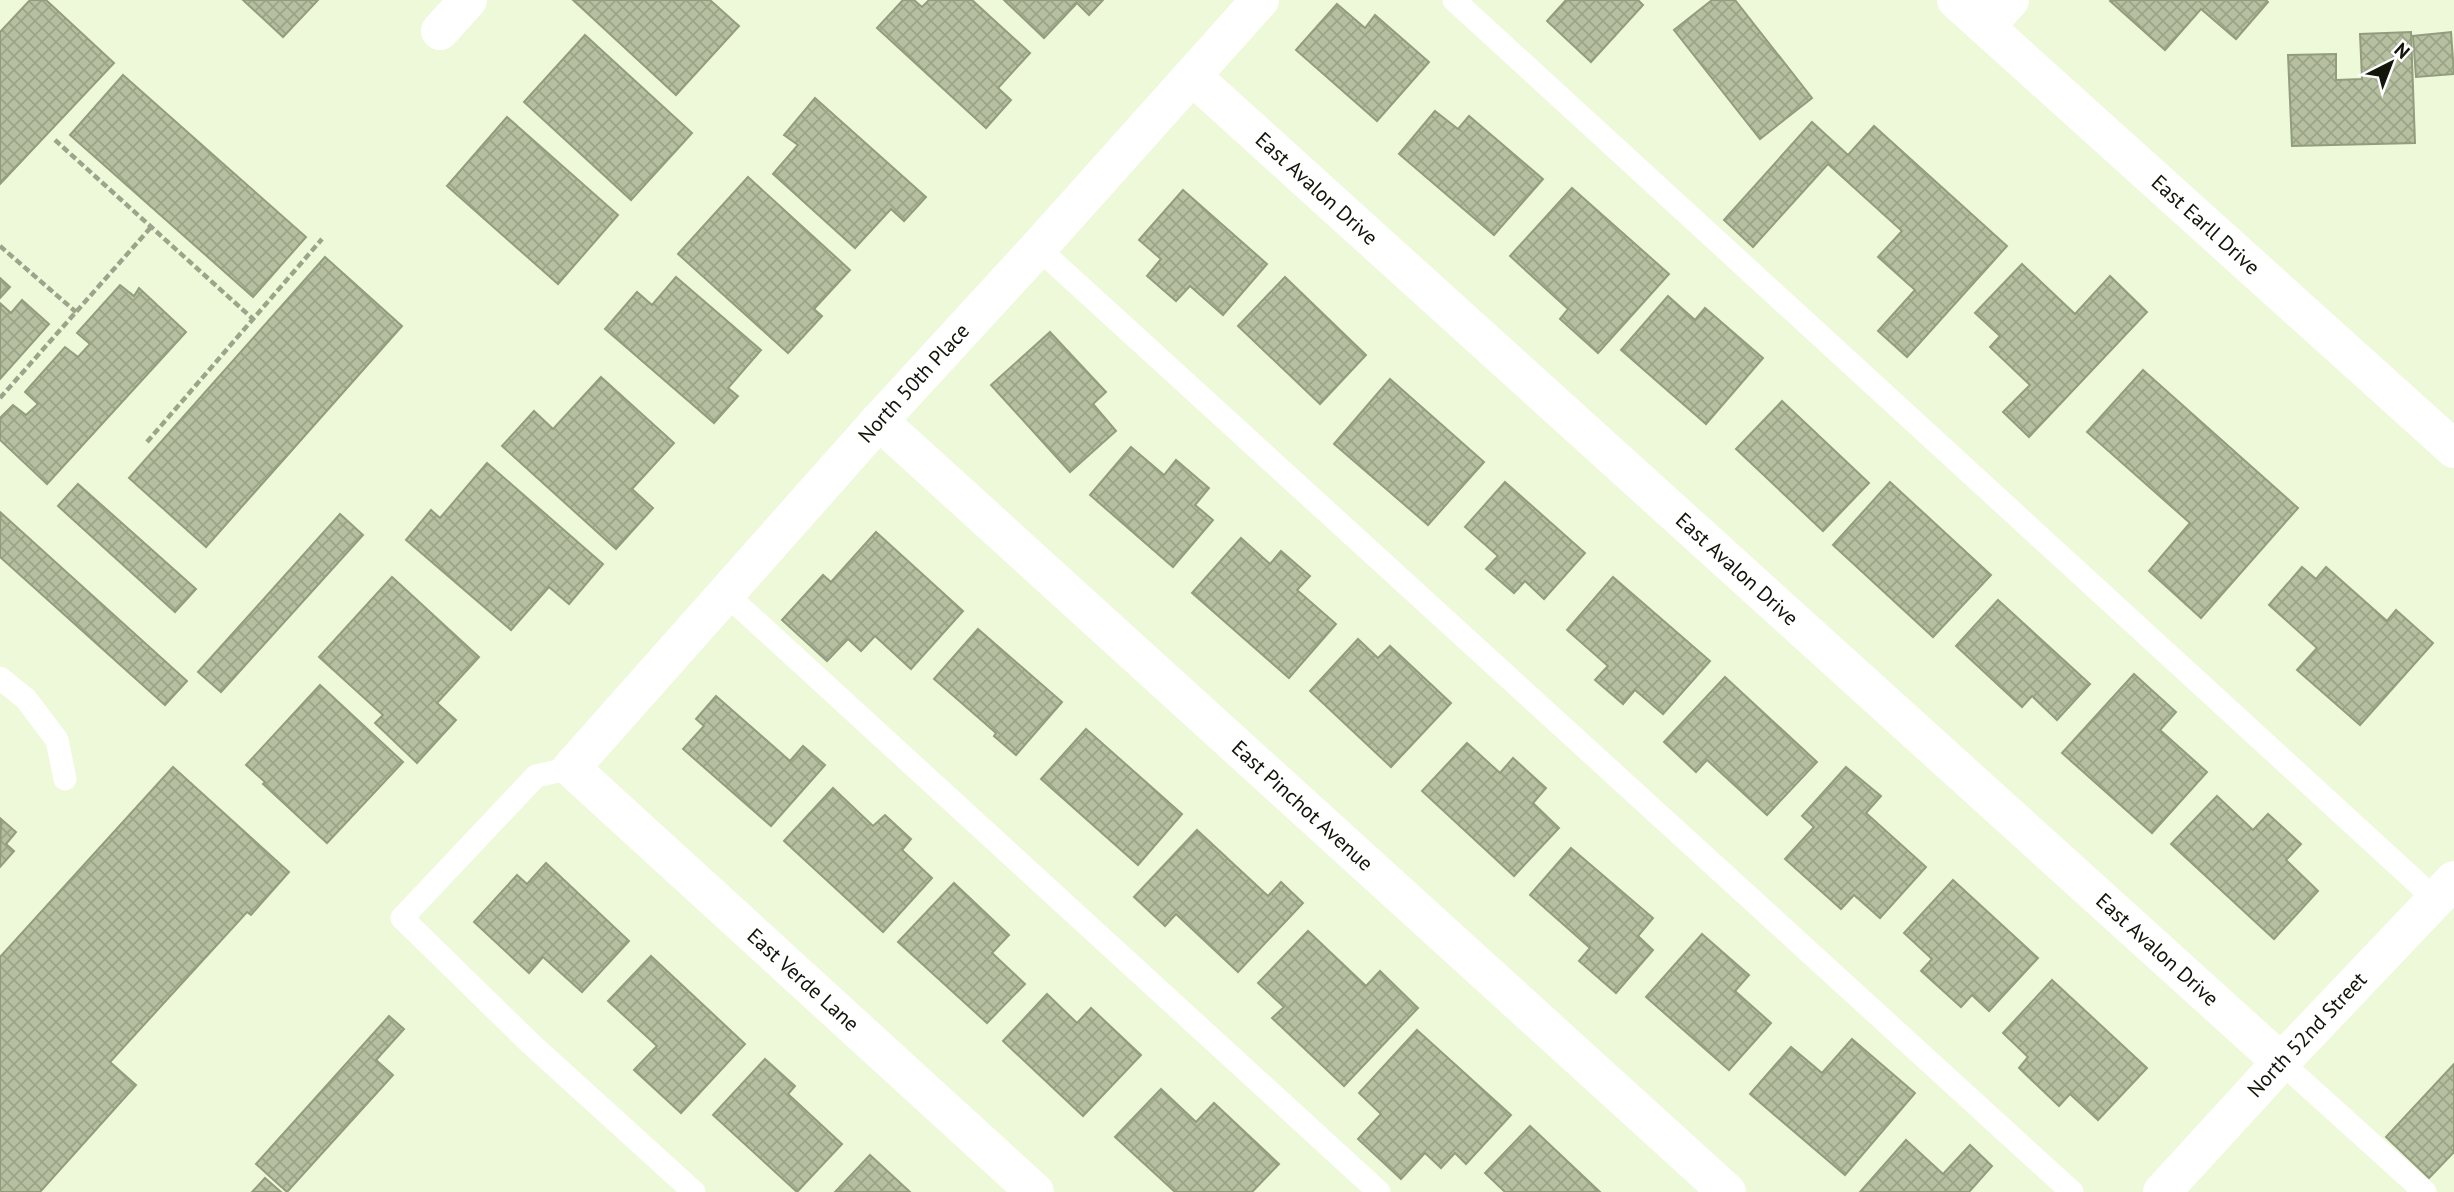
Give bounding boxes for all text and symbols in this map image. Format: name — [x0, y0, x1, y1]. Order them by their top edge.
north arrow — [2356, 28, 2426, 98]
text: N — [2390, 37, 2415, 63]
street label: East Avalon Drive — [1250, 126, 1384, 251]
street label: East Earll Drive — [2146, 169, 2266, 281]
street label: North 50th Place — [852, 317, 975, 448]
street label: East Avalon Drive — [1670, 506, 1804, 631]
street label: East Pinchot Avenue — [1226, 734, 1379, 877]
street label: East Avalon Drive — [2091, 887, 2224, 1012]
street label: East Verde Lane — [742, 922, 865, 1037]
street label: North 52nd Street — [2241, 966, 2372, 1103]

